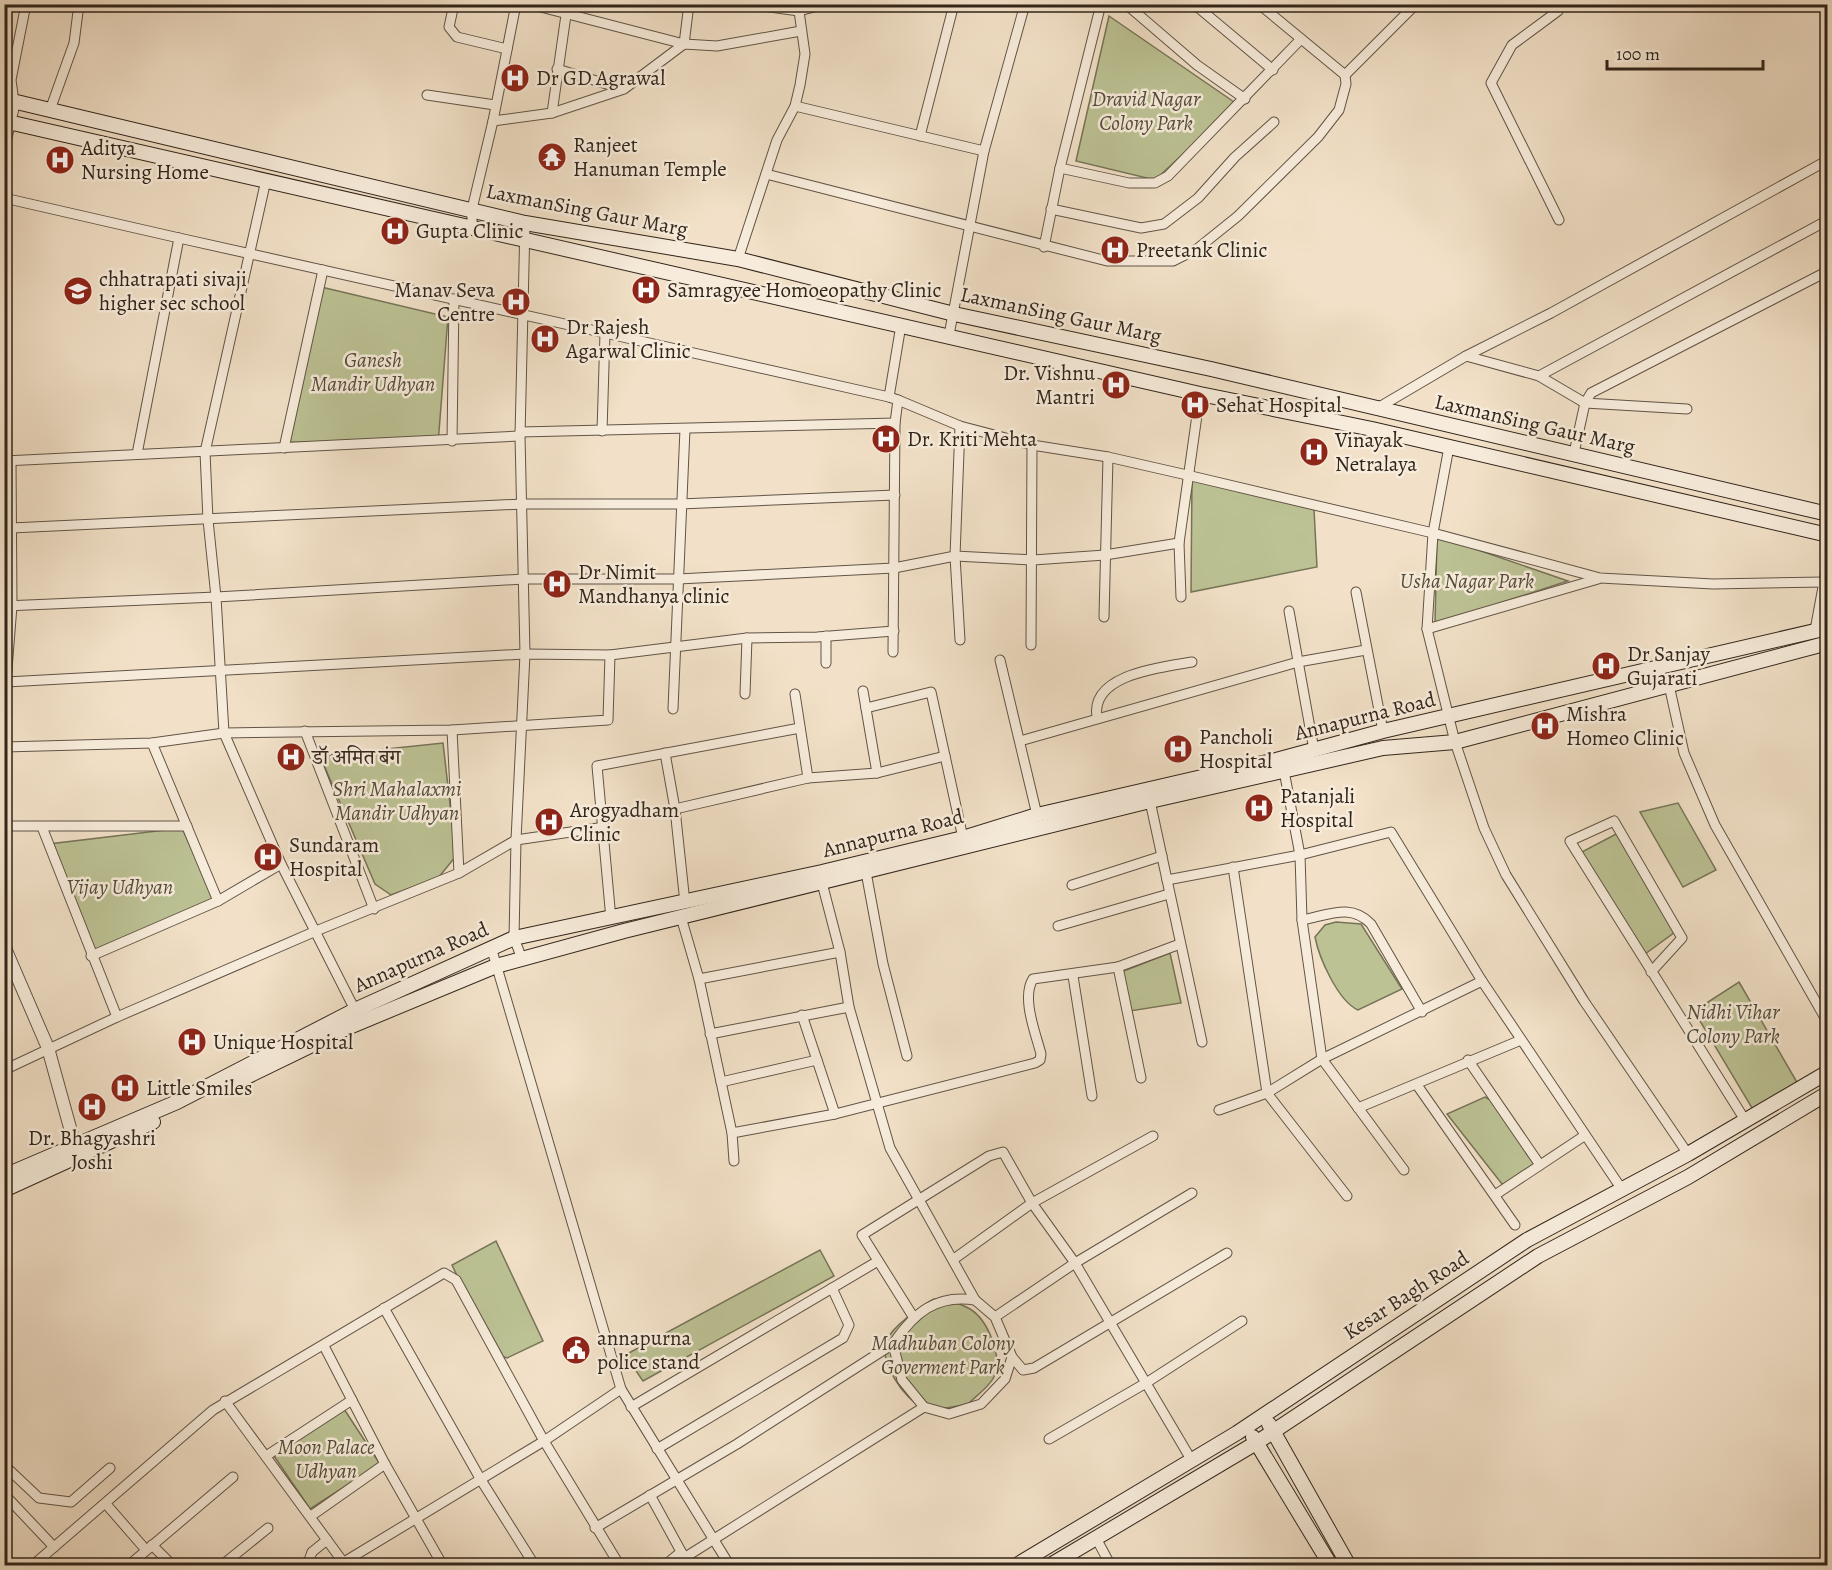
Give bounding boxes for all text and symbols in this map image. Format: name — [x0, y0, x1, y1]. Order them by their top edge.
scale bar — [1607, 33, 1763, 71]
text: 100 m — [1616, 42, 1660, 66]
hospital icon: Dr GD Agrawal — [499, 62, 531, 94]
place label: Dr GD Agrawal — [536, 64, 665, 92]
park label: Dravid Nagar Colony Park — [1092, 85, 1201, 137]
place label: Ranjeet Hanuman Temple — [573, 131, 727, 183]
place label: Aditya Nursing Home — [80, 134, 209, 186]
temple icon: Ranjeet Hanuman Temple — [536, 141, 568, 173]
hospital icon: Aditya Nursing Home — [44, 144, 76, 176]
street label: LaxmanSing Gaur Marg — [484, 177, 691, 243]
hospital icon: Gupta Clinic — [379, 215, 411, 247]
place label: Gupta Clinic — [416, 217, 524, 245]
hospital icon: Preetank Clinic — [1099, 234, 1131, 266]
place label: Preetank Clinic — [1136, 236, 1267, 264]
place label: chhatrapati sivaji higher sec school — [99, 265, 247, 317]
hospital icon: Samragyee Homoeopathy Clinic — [630, 274, 662, 306]
school or university icon: chhatrapati sivaji higher sec school — [62, 275, 94, 307]
place label: Manav Seva Centre — [394, 276, 495, 328]
place label: Samragyee Homoeopathy Clinic — [667, 276, 942, 304]
street label: LaxmanSing Gaur Marg — [958, 280, 1165, 350]
hospital icon: Manav Seva Centre — [500, 286, 532, 318]
place label: Dr Rajesh Agarwal Clinic — [565, 313, 691, 365]
hospital icon: Dr Rajesh Agarwal Clinic — [529, 323, 561, 355]
park label: Ganesh Mandir Udhyan — [311, 346, 435, 398]
place label: Dr. Vishnu Mantri — [1003, 359, 1096, 411]
hospital icon: Dr. Vishnu Mantri — [1100, 369, 1132, 401]
street label: LaxmanSing Gaur Marg — [1432, 387, 1639, 461]
hospital icon: Sehat Hospital — [1179, 389, 1211, 421]
place label: Sehat Hospital — [1216, 391, 1341, 419]
hospital icon: Dr. Kriti Mehta — [870, 423, 902, 455]
place label: Dr. Kriti Mehta — [907, 425, 1037, 453]
place label: Vinayak Netralaya — [1334, 426, 1417, 478]
hospital icon: Vinayak Netralaya — [1298, 436, 1330, 468]
place label: Dr Nimit Mandhanya clinic — [578, 558, 730, 610]
park label: Usha Nagar Park — [1400, 567, 1534, 595]
hospital icon: Dr Nimit Mandhanya clinic — [541, 568, 573, 600]
place label: Dr Sanjay Gujarati — [1627, 640, 1711, 692]
hospital icon: Dr Sanjay Gujarati — [1590, 650, 1622, 682]
street label: Annapurna Road — [1291, 685, 1439, 747]
place label: Mishra Homeo Clinic — [1566, 700, 1684, 752]
hospital icon: Mishra Homeo Clinic — [1529, 710, 1561, 742]
place label: Pancholi Hospital — [1199, 723, 1273, 775]
hospital icon: Pancholi Hospital — [1162, 733, 1194, 765]
hospital icon: डॉ अमित बंग — [275, 741, 307, 773]
place label: डॉ अमित बंग — [311, 743, 402, 771]
park label: Shri Mahalaxmi Mandir Udhyan — [332, 775, 462, 827]
place label: Patanjali Hospital — [1280, 782, 1355, 834]
hospital icon: Patanjali Hospital — [1243, 792, 1275, 824]
place label: Arogyadham Clinic — [569, 796, 679, 848]
street label: Annapurna Road — [819, 802, 967, 864]
hospital icon: Arogyadham Clinic — [533, 806, 565, 838]
place label: Sundaram Hospital — [289, 831, 379, 883]
hospital icon: Sundaram Hospital — [252, 841, 284, 873]
park label: Vijay Udhyan — [67, 873, 173, 901]
street label: Annapurna Road — [348, 915, 493, 1000]
park label: Nidhi Vihar Colony Park — [1686, 998, 1780, 1050]
hospital icon: Unique Hospital — [176, 1026, 208, 1058]
place label: Unique Hospital — [213, 1028, 353, 1056]
hospital icon: Little Smiles — [109, 1072, 141, 1104]
place label: Little Smiles — [146, 1074, 252, 1102]
hospital icon: Dr. Bhagyashri Joshi — [76, 1091, 108, 1123]
place label: Dr. Bhagyashri Joshi — [28, 1124, 156, 1176]
street label: Kesar Bagh Road — [1338, 1244, 1475, 1346]
place label: annapurna police stand — [597, 1324, 700, 1376]
park label: Madhuban Colony Goverment Park — [871, 1329, 1015, 1381]
public building icon: annapurna police stand — [560, 1334, 592, 1366]
park label: Moon Palace Udhyan — [278, 1433, 375, 1485]

